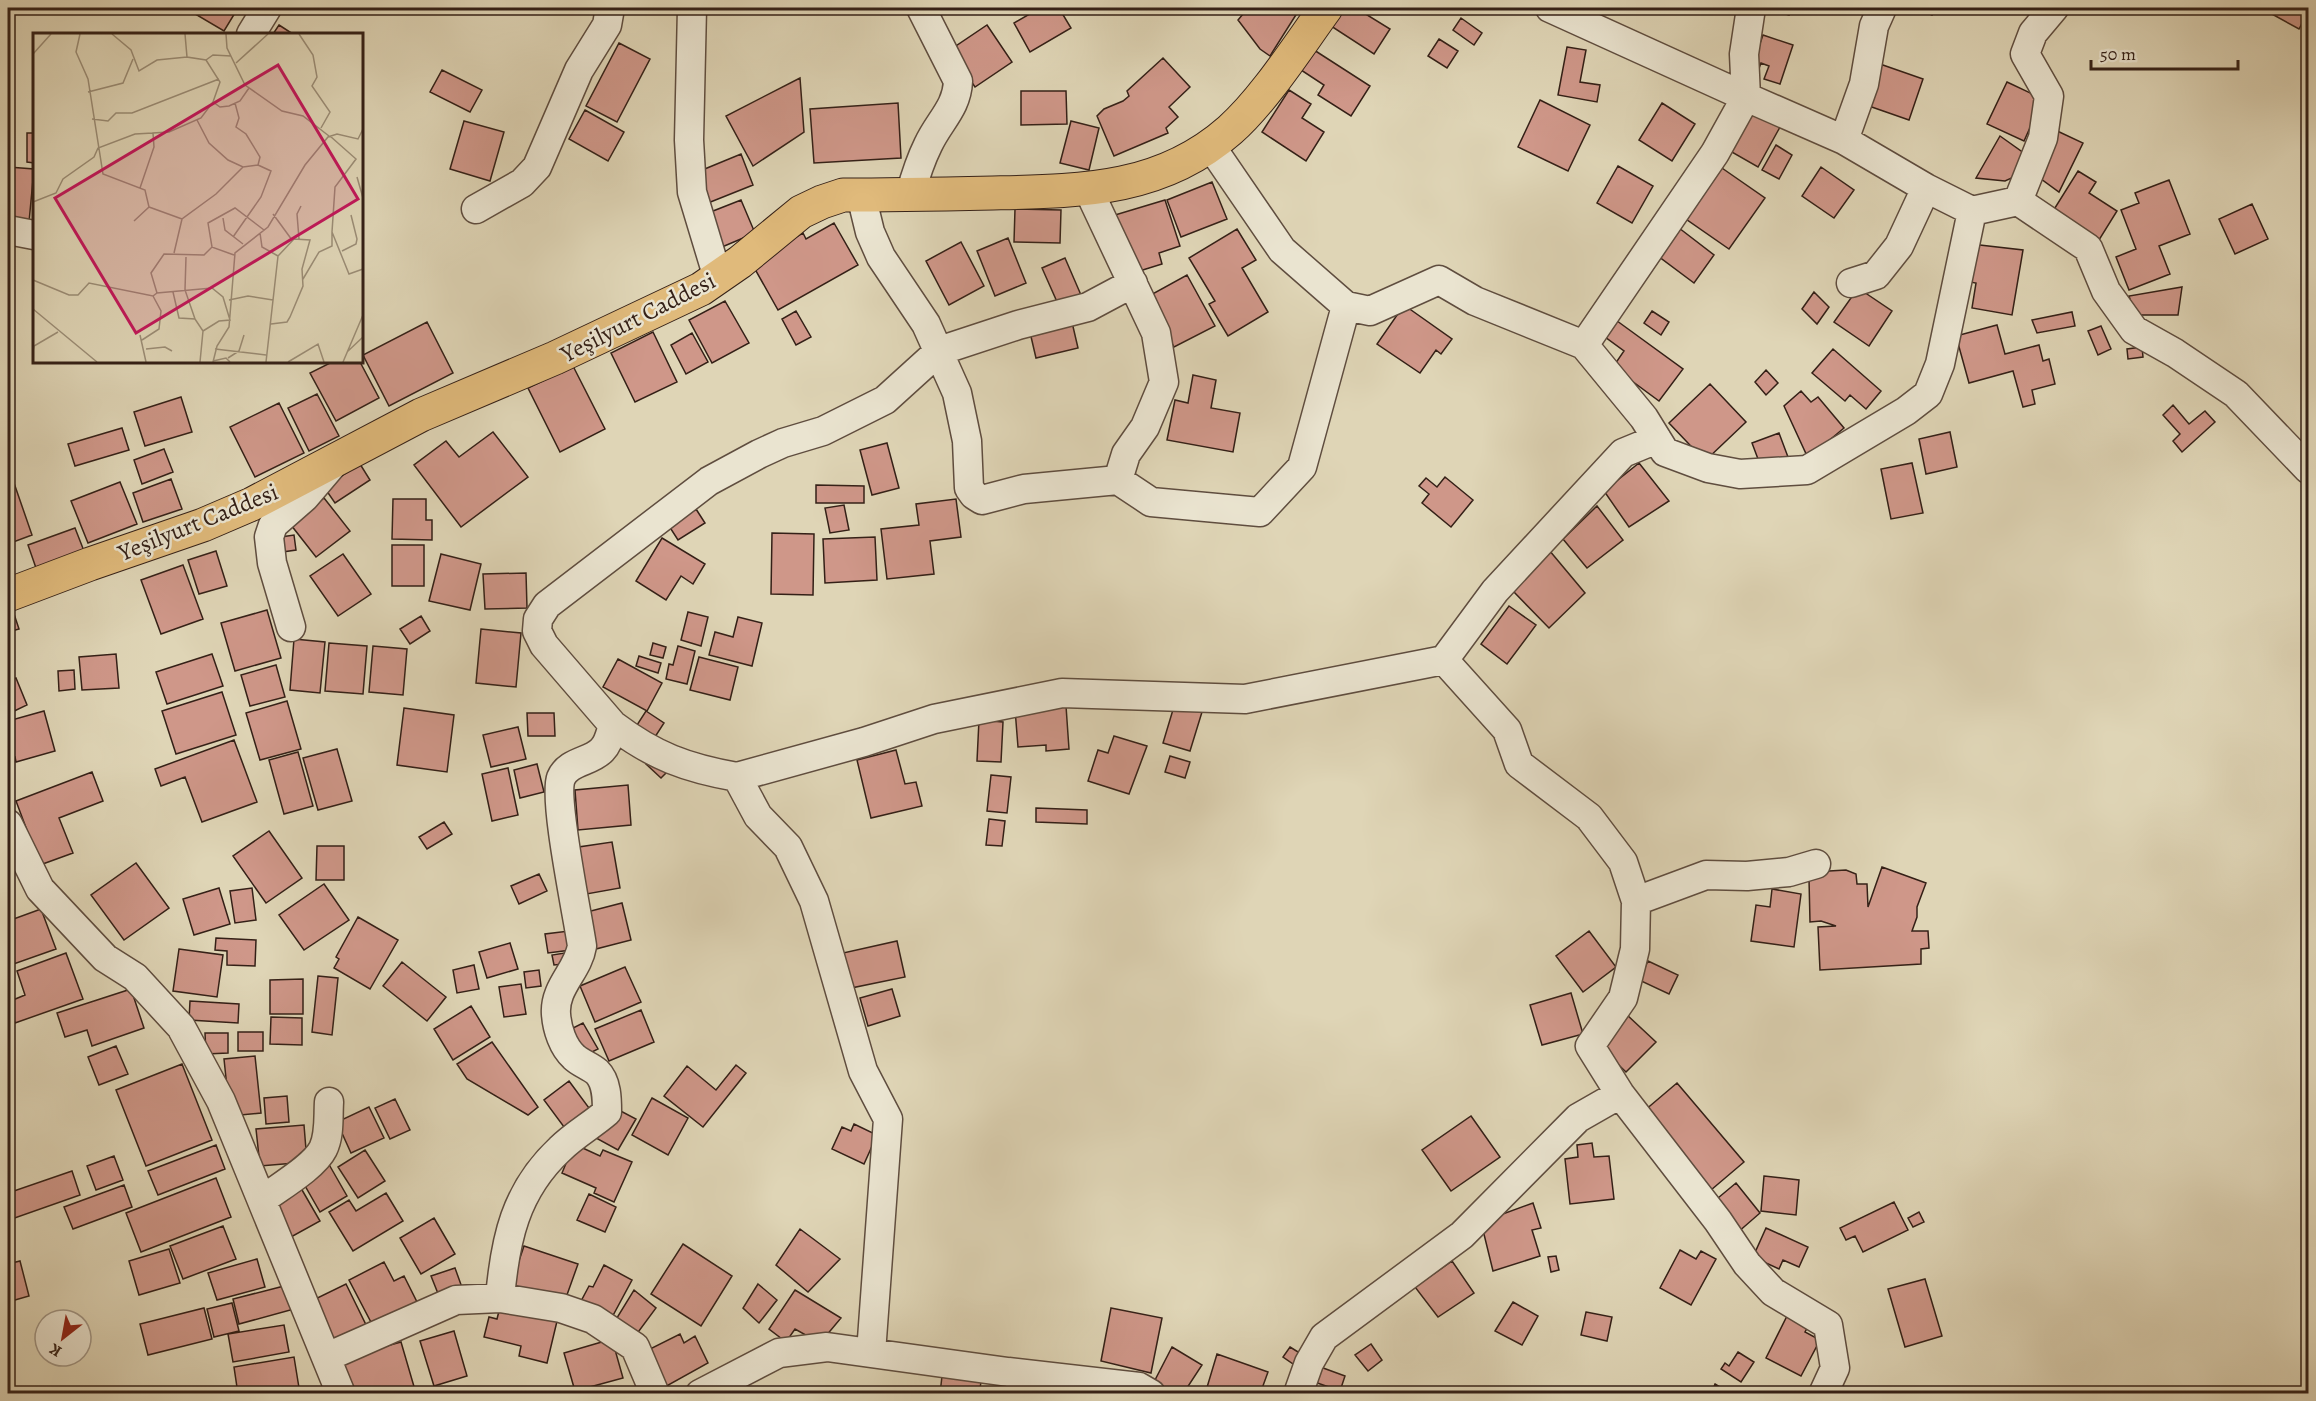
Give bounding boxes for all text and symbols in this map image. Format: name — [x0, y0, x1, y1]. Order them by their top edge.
inset map — [33, 33, 363, 363]
scale bar — [2091, 33, 2238, 71]
text: 50 m — [2100, 42, 2136, 66]
street label: Yeşilyurt Caddesi — [554, 264, 721, 370]
street label: Yeşilyurt Caddesi — [112, 475, 283, 569]
north arrow — [33, 1308, 93, 1368]
text: K — [45, 1338, 66, 1362]

